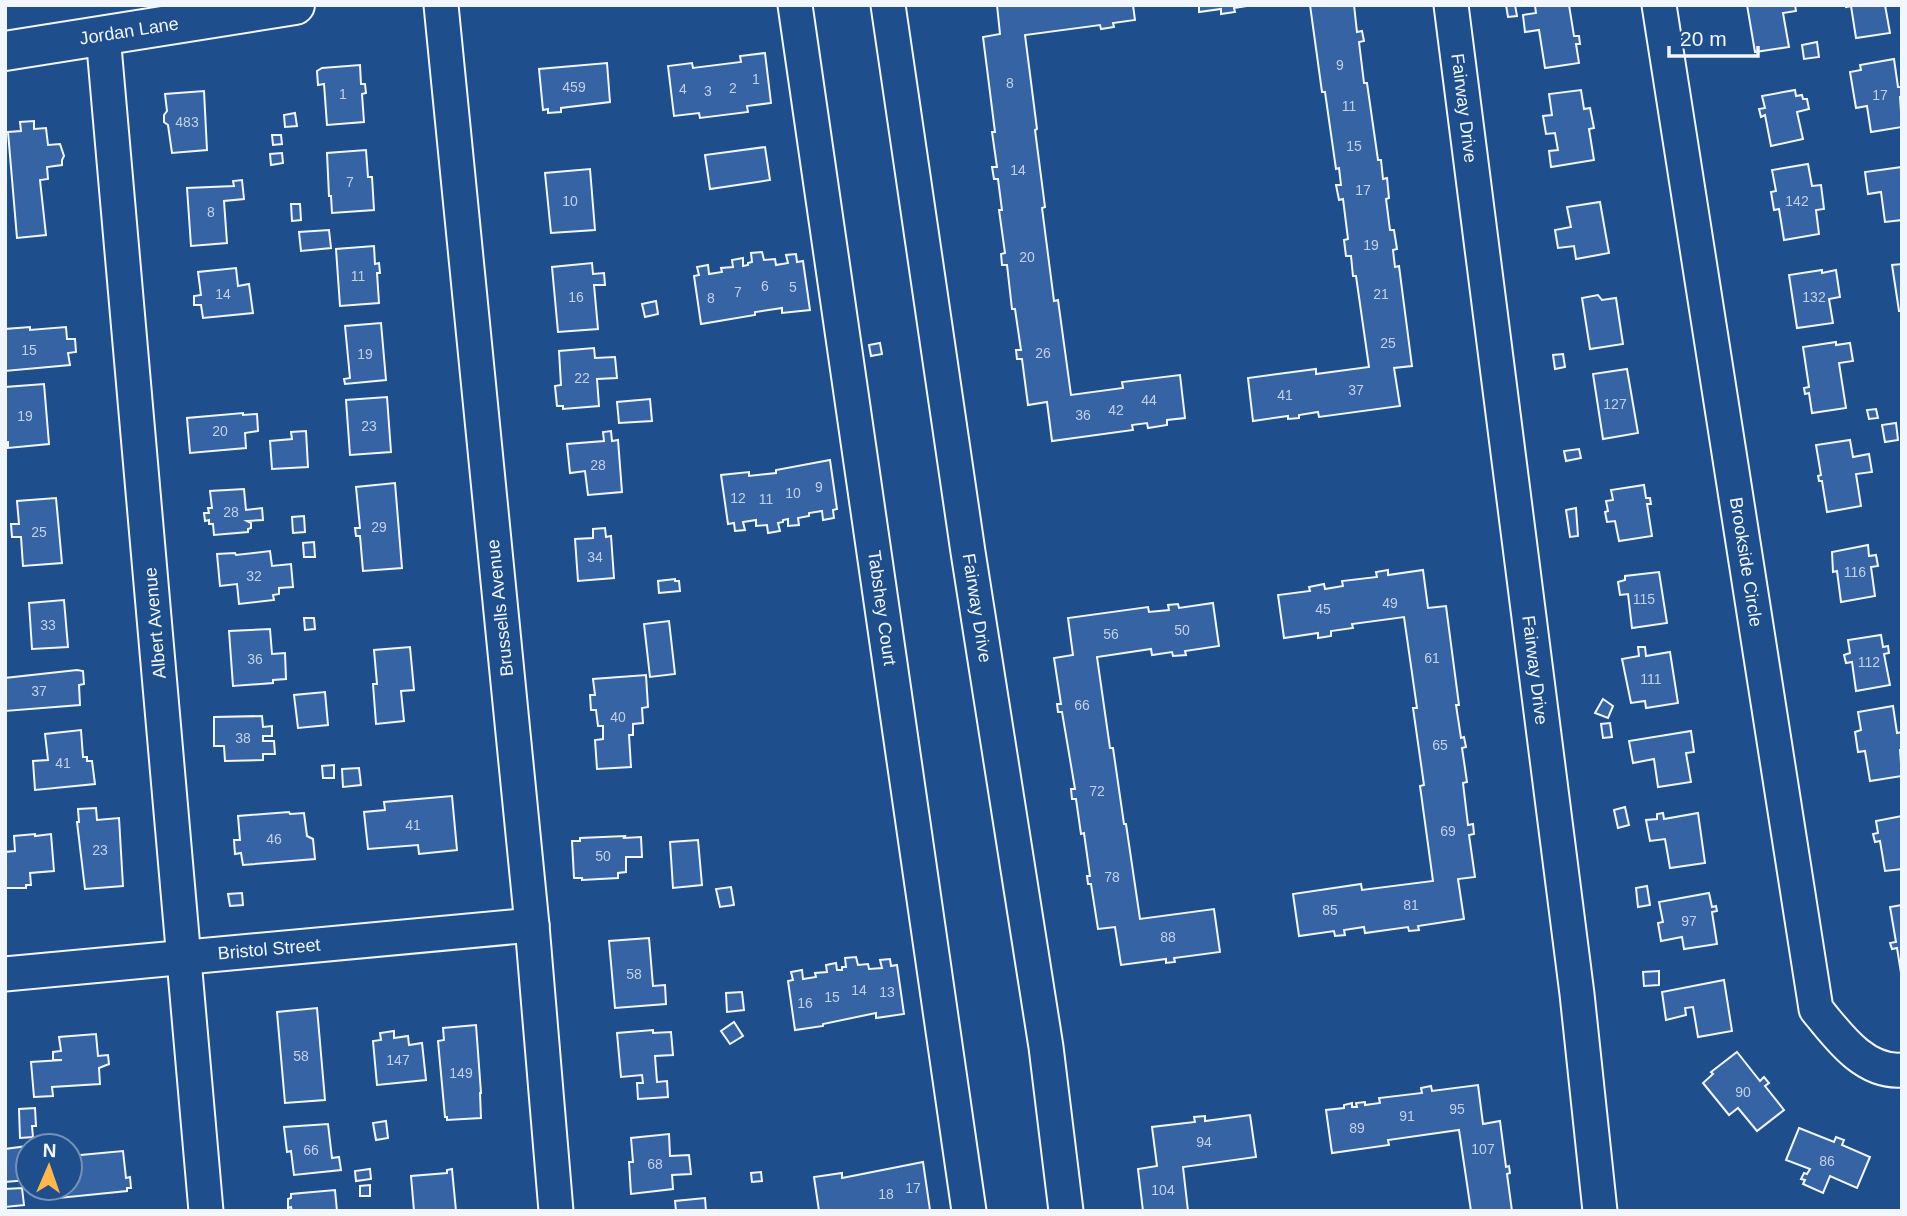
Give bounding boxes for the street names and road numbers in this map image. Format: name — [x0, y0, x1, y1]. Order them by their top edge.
street label: Jordan Lane — [78, 13, 180, 49]
street label: Fairway Drive — [1447, 52, 1481, 164]
street label: Brookside Circle — [1726, 496, 1766, 628]
street label: Brussells Avenue — [483, 538, 517, 678]
street label: Tabshey Court — [864, 549, 900, 667]
street label: Fairway Drive — [959, 552, 995, 664]
street label: Albert Avenue — [140, 566, 170, 680]
street label: Fairway Drive — [1518, 614, 1552, 726]
street label: Bristol Street — [217, 935, 321, 963]

